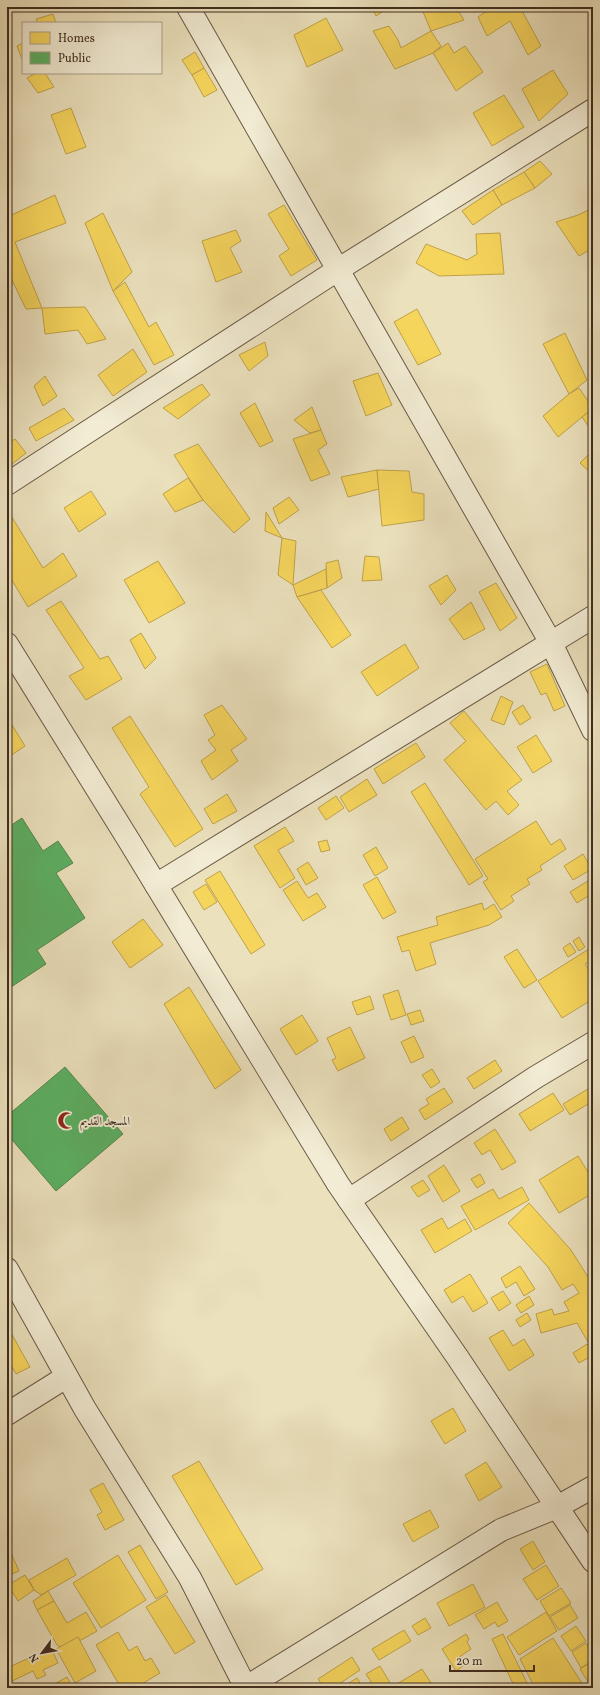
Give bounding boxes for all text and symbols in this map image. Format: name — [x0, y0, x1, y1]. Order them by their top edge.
legend — [22, 22, 162, 74]
text: Homes — [58, 31, 95, 47]
text: Public — [58, 51, 91, 67]
mosque icon: المسجد القديم — [57, 1111, 77, 1131]
place label: المسجد القديم — [80, 1114, 131, 1132]
north arrow — [22, 1633, 62, 1673]
scale bar — [450, 1647, 534, 1673]
text: N — [26, 1650, 43, 1665]
text: 20 m — [456, 1654, 483, 1670]

